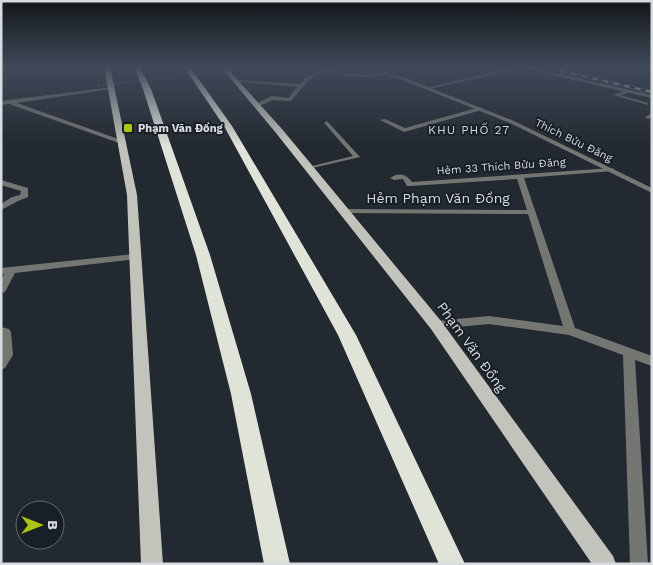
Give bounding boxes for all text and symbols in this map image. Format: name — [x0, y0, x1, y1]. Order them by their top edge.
street label: Thích Bửu Đăng — [533, 116, 615, 165]
marker: Phạm Văn Đồng — [122, 122, 134, 134]
place label: Phạm Văn Đồng — [138, 122, 223, 135]
district label: KHU PHỐ 27 — [428, 122, 510, 137]
street label: Hẻm 33 Thích Bửu Đăng — [436, 155, 566, 177]
street label: Hẻm Phạm Văn Đồng — [366, 190, 510, 206]
street label: Phạm Văn Đồng — [434, 299, 510, 396]
north arrow — [15, 500, 65, 550]
text: B — [45, 520, 61, 530]

